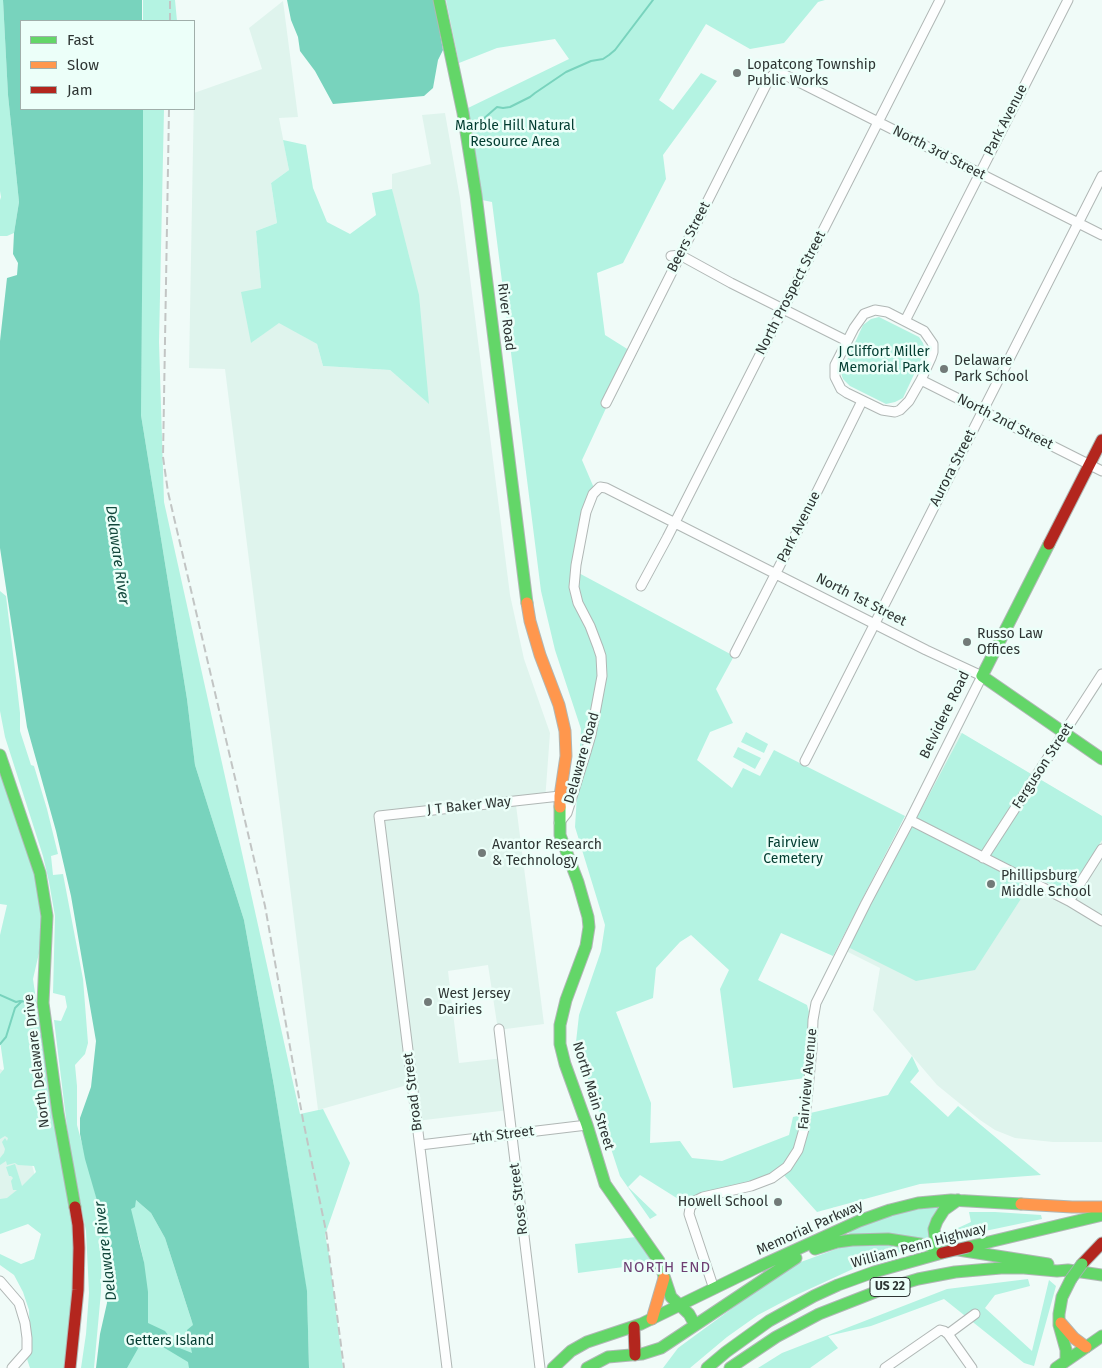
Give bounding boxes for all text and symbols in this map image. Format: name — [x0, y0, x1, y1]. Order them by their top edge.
legend — [20, 20, 195, 110]
text: Fast — [67, 31, 94, 49]
text: Slow — [67, 56, 99, 74]
place label: Lopatcong Township Public Works — [747, 57, 876, 90]
marker: Lopatcong Township Public Works — [731, 67, 743, 79]
text: Jam — [67, 81, 93, 99]
street label: Park Avenue — [981, 82, 1031, 158]
park label: Marble Hill Natural Resource Area — [455, 118, 575, 150]
street label: North 3rd Street — [890, 122, 988, 184]
street label: Beers Street — [664, 199, 714, 275]
street label: North Prospect Street — [752, 228, 830, 358]
street label: River Road — [494, 282, 518, 352]
park label: J Cliffort Miller Memorial Park — [838, 344, 930, 377]
place label: Delaware Park School — [954, 353, 1028, 386]
marker: Delaware Park School — [938, 363, 950, 375]
street label: North 2nd Street — [954, 391, 1056, 453]
street label: Aurora Street — [927, 427, 979, 509]
street label: Park Avenue — [774, 489, 824, 565]
water label: Delaware River — [101, 504, 133, 606]
street label: North 1st Street — [813, 570, 909, 630]
place label: Russo Law Offices — [977, 626, 1043, 658]
marker: Russo Law Offices — [961, 636, 973, 648]
street label: Belvidere Road — [917, 668, 973, 762]
street label: Delaware Road — [561, 710, 603, 806]
street label: Ferguson Street — [1009, 720, 1077, 812]
street label: J T Baker Way — [426, 793, 512, 819]
park label: Fairview Cemetery — [763, 835, 823, 868]
place label: Avantor Research & Technology — [492, 837, 602, 870]
marker: Avantor Research & Technology — [476, 847, 488, 859]
place label: Phillipsburg Middle School — [1001, 868, 1091, 900]
marker: Phillipsburg Middle School — [985, 878, 997, 890]
place label: West Jersey Dairies — [438, 986, 510, 1019]
street label: North Delaware Drive — [20, 993, 54, 1129]
marker: West Jersey Dairies — [422, 996, 434, 1008]
street label: Fairview Avenue — [795, 1028, 821, 1130]
street label: North Main Street — [569, 1040, 617, 1152]
street label: Broad Street — [400, 1052, 426, 1132]
street label: 4th Street — [471, 1123, 535, 1147]
street label: Rose Street — [506, 1162, 532, 1236]
place label: Howell School — [678, 1194, 768, 1210]
marker: Howell School — [772, 1196, 784, 1208]
street label: Memorial Parkway — [754, 1197, 866, 1259]
water label: Delaware River — [91, 1200, 121, 1302]
street label: William Penn Highway — [849, 1220, 989, 1272]
district label: NORTH END — [622, 1259, 712, 1277]
road number: US 22 — [870, 1277, 910, 1296]
park label: Getters Island — [126, 1333, 214, 1349]

